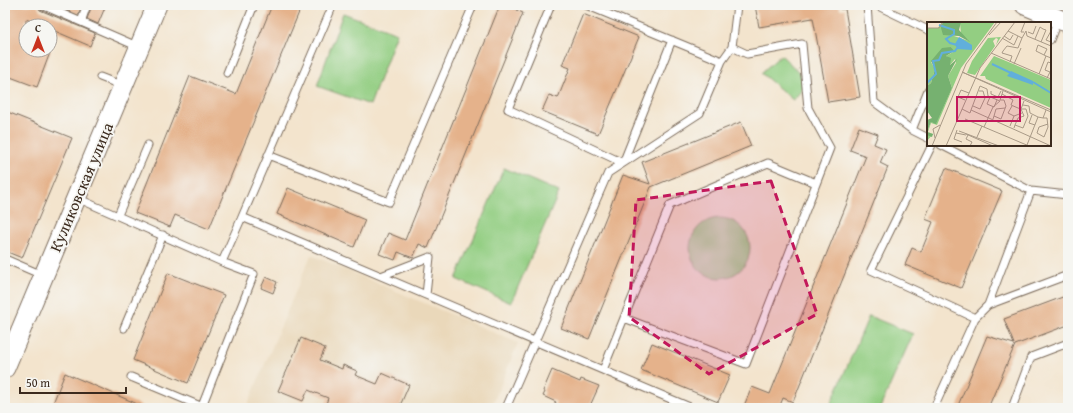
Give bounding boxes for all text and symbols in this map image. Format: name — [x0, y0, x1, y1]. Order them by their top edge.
north arrow — [18, 18, 58, 58]
text: С — [35, 20, 41, 36]
inset map — [927, 22, 1051, 146]
street label: Куликовская улица — [43, 118, 119, 255]
scale bar — [20, 369, 126, 395]
text: 50 m — [26, 374, 50, 391]

